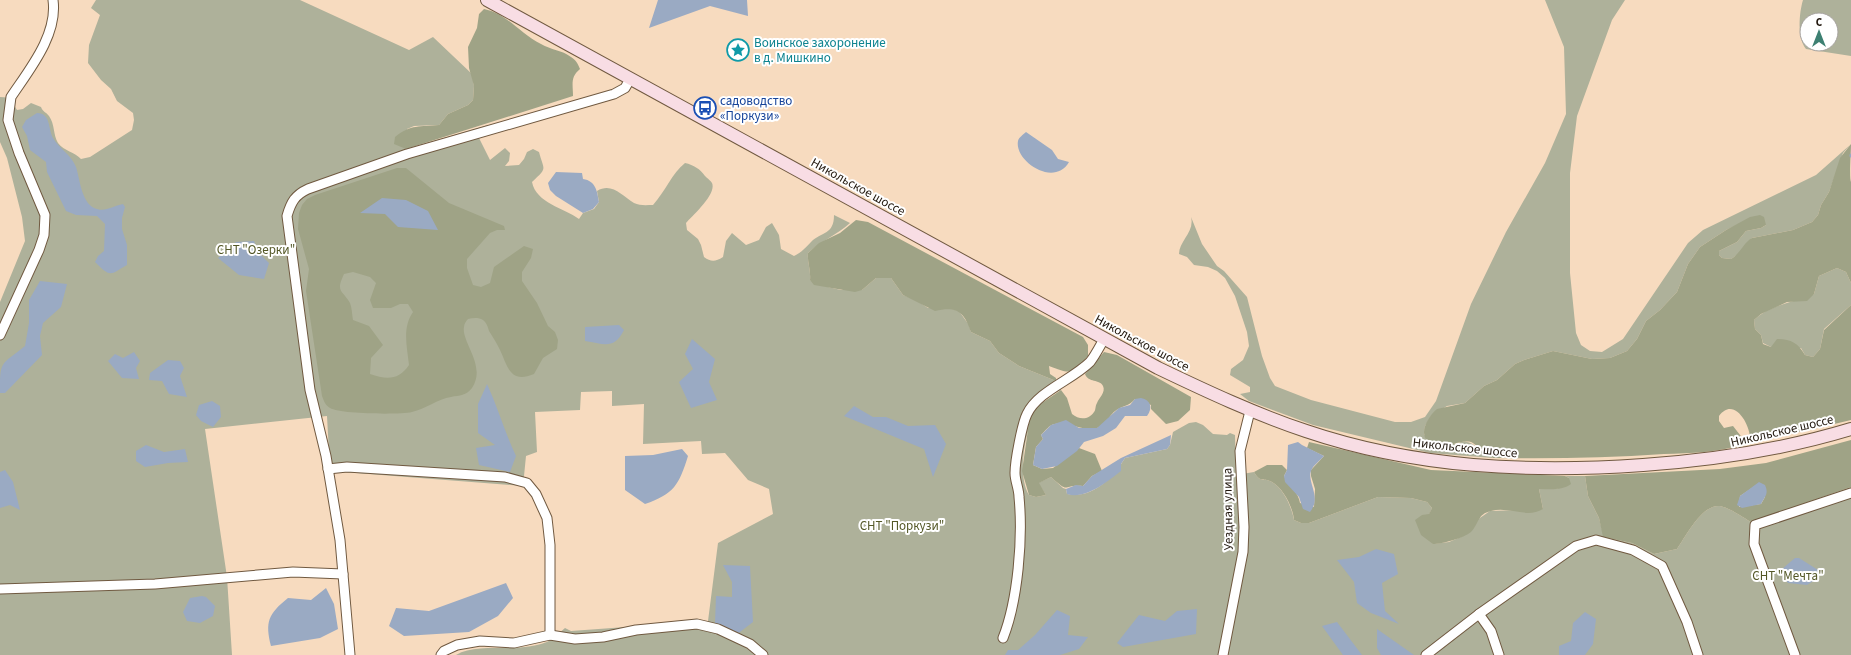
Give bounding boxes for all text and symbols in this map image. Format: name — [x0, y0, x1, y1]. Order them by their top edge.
north arrow — [1799, 12, 1839, 52]
text: С — [1816, 15, 1823, 30]
place label: Воинское захоронение в д. Мишкино — [754, 34, 886, 67]
place icon: Воинское захоронение в д. Мишкино — [725, 37, 751, 63]
place label: садоводство «Поркузи» — [720, 92, 792, 125]
bus stop icon: садоводство «Поркузи» — [692, 95, 718, 121]
street label: Никольское шоссе — [808, 154, 908, 220]
park label: СНТ "Озерки" — [217, 241, 295, 259]
street label: Никольское шоссе — [1091, 310, 1193, 376]
street label: Никольское шоссе — [1729, 410, 1835, 452]
street label: Никольское шоссе — [1412, 434, 1518, 462]
street label: Уездная улица — [1218, 467, 1238, 551]
park label: СНТ "Поркузи" — [860, 517, 944, 535]
park label: СНТ "Мечта" — [1752, 567, 1824, 585]

